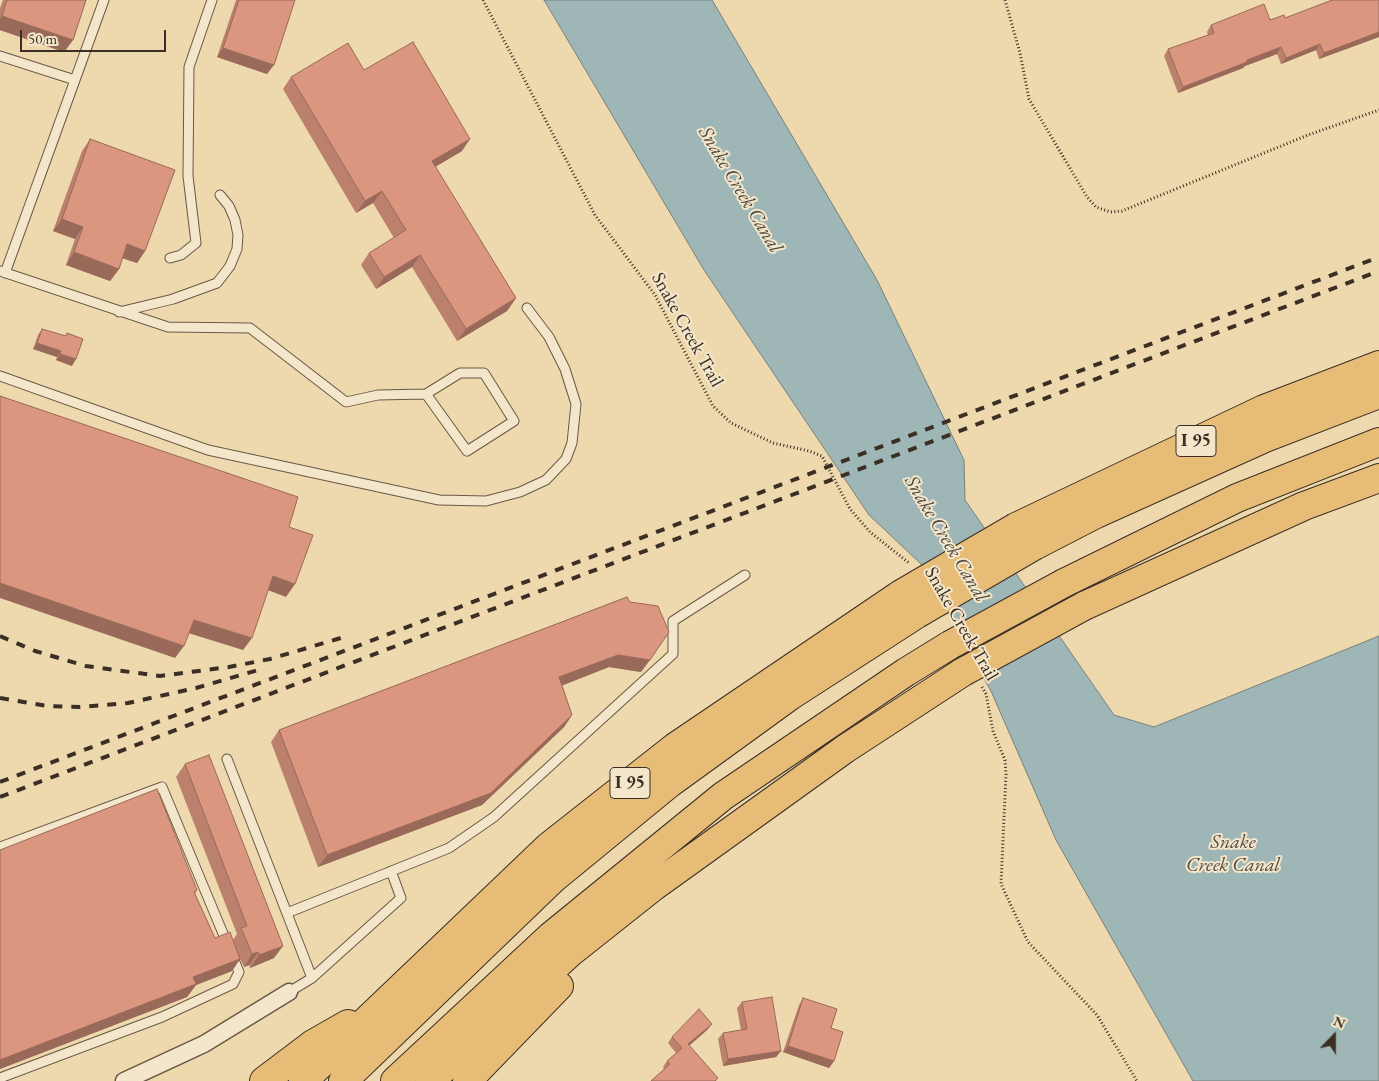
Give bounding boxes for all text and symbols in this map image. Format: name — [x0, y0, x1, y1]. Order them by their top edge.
scale bar — [22, 20, 169, 52]
text: 50 m — [28, 29, 57, 48]
water label: Snake Creek Canal — [693, 122, 787, 258]
street label: Snake Creek Trail — [646, 269, 728, 391]
road number: I 95 — [1176, 426, 1216, 456]
water label: Snake Creek Canal — [899, 471, 993, 607]
street label: Snake Creek Trail — [919, 563, 1003, 685]
road number: I 95 — [610, 768, 650, 798]
water label: Snake Creek Canal — [1186, 831, 1280, 878]
north arrow — [1309, 1011, 1359, 1061]
text: N — [1331, 1012, 1348, 1033]

